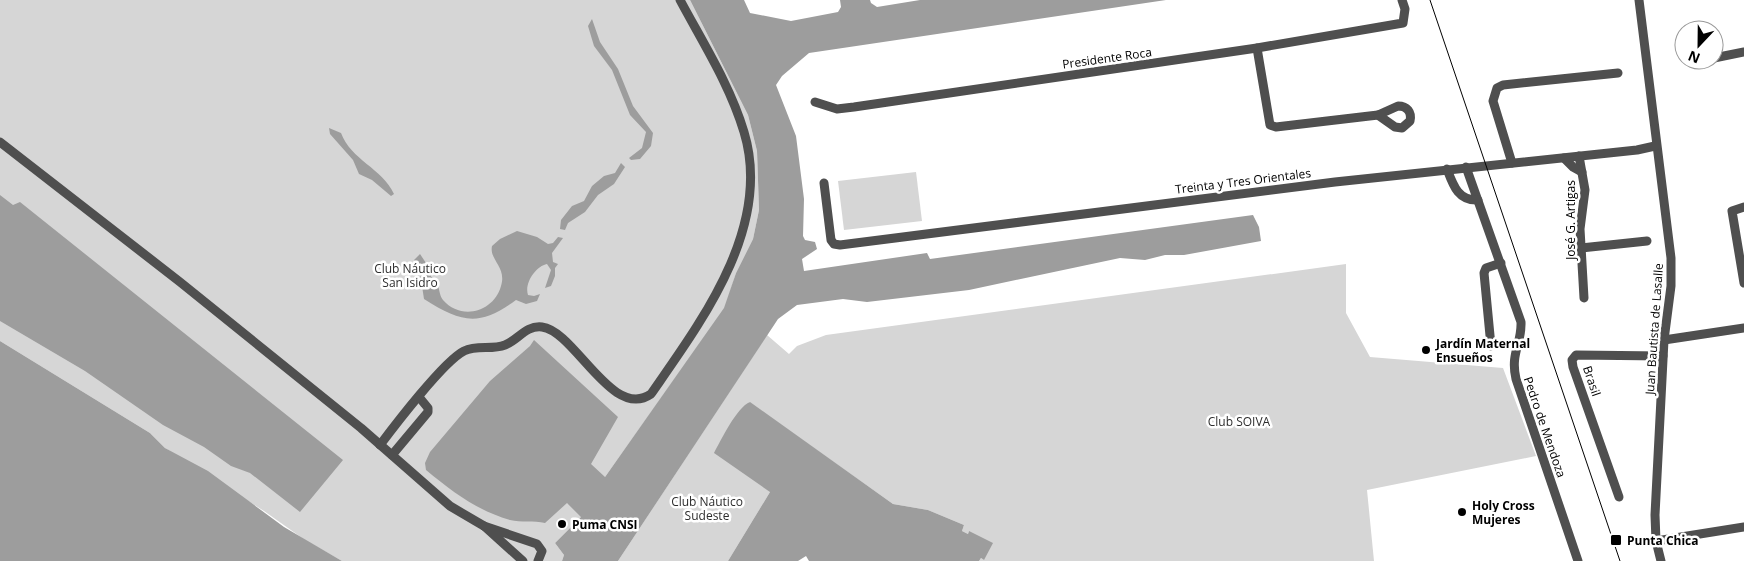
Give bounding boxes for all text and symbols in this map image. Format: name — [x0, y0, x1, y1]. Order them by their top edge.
north arrow — [1674, 20, 1724, 70]
street label: Presidente Roca — [1061, 43, 1153, 73]
text: N — [1685, 47, 1703, 68]
street label: Treinta y Tres Orientales — [1174, 164, 1312, 198]
street label: José G. Artigas — [1562, 180, 1579, 261]
park label: Club Náutico San Isidro — [374, 260, 446, 291]
street label: Juan Bautista de Lasalle — [1641, 262, 1667, 396]
place label: Jardín Maternal Ensueños — [1435, 335, 1530, 366]
marker: Jardín Maternal Ensueños — [1420, 344, 1432, 356]
street label: Brasil — [1579, 364, 1605, 398]
street label: Pedro de Mendoza — [1520, 374, 1570, 480]
park label: Club SOIVA — [1208, 413, 1271, 430]
park label: Club Náutico Sudeste — [671, 493, 743, 524]
place label: Holy Cross Mujeres — [1472, 497, 1535, 528]
marker: Holy Cross Mujeres — [1456, 506, 1468, 518]
place label: Puma CNSI — [572, 516, 638, 533]
marker: Puma CNSI — [556, 518, 568, 530]
place label: Punta Chica — [1627, 532, 1699, 549]
marker: Punta Chica — [1609, 533, 1623, 547]

